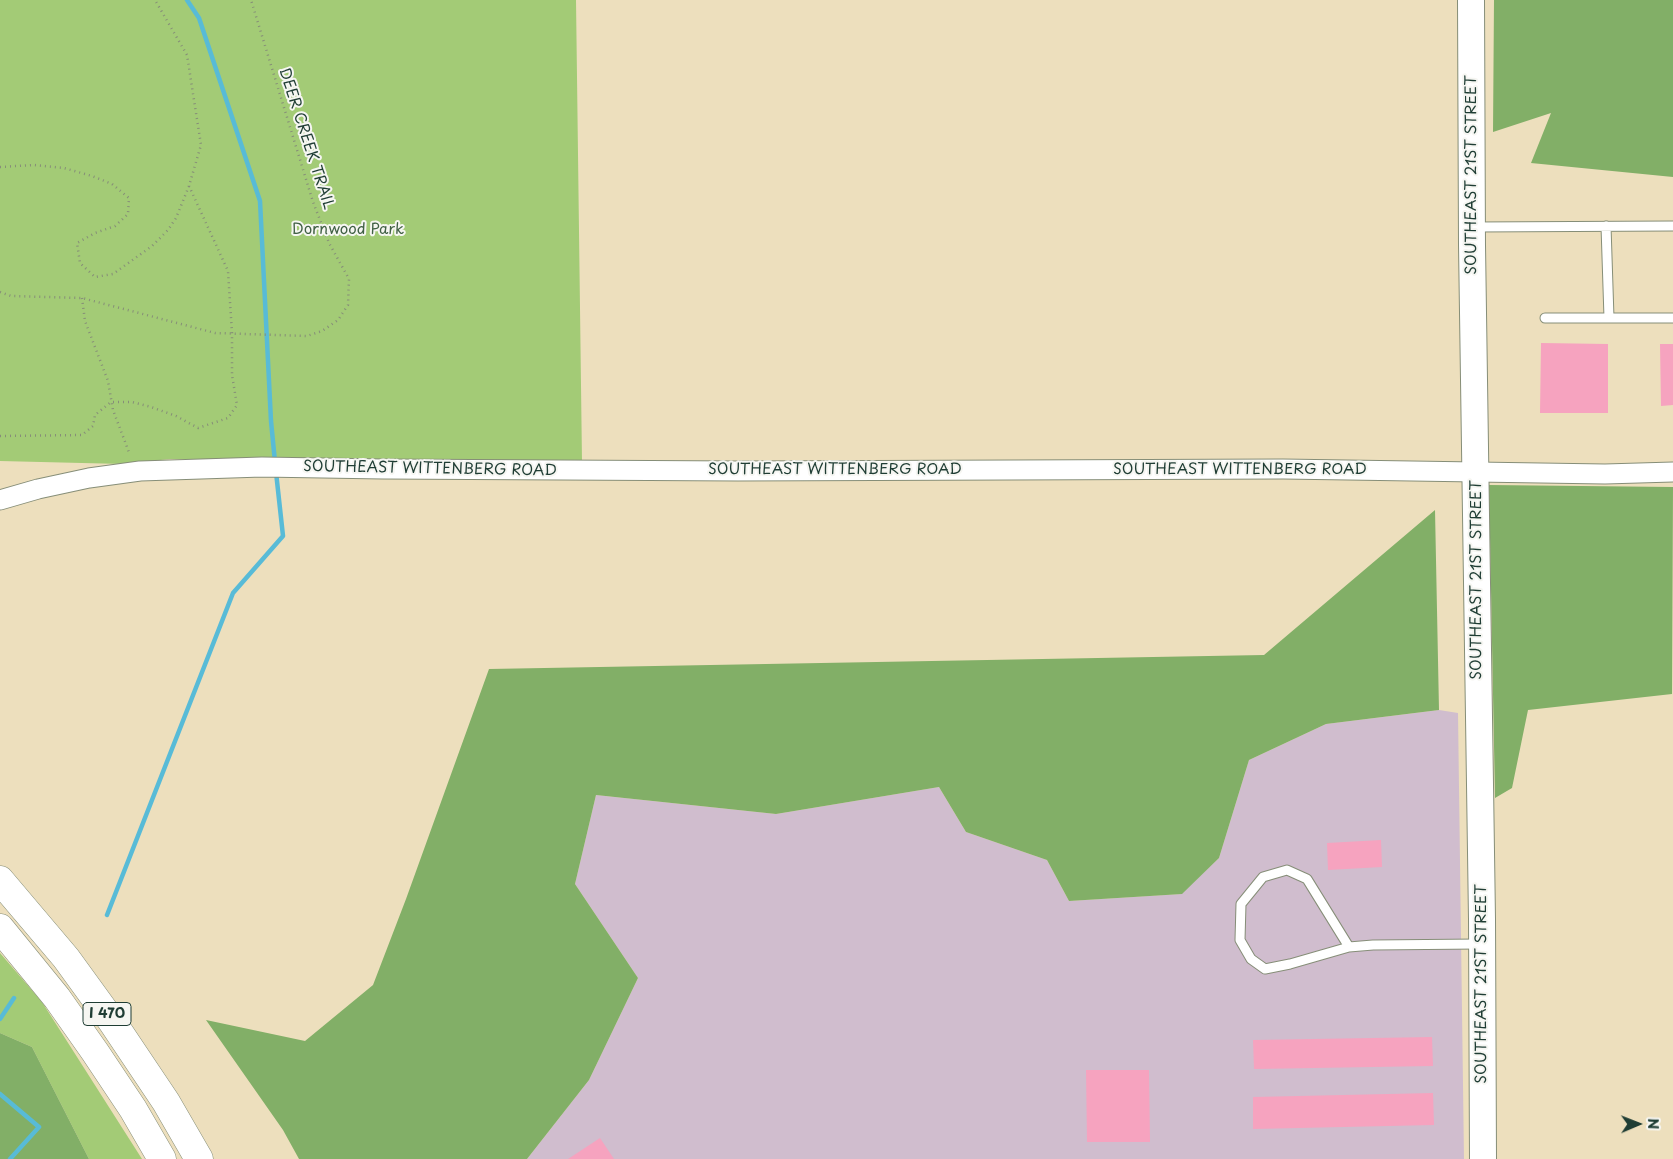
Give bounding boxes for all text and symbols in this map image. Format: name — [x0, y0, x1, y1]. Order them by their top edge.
street label: DEER CREEK TRAIL — [275, 66, 337, 212]
street label: SOUTHEAST 21ST STREET — [1463, 75, 1481, 275]
park label: Dornwood Park — [292, 221, 404, 239]
street label: SOUTHEAST WITTENBERG ROAD — [303, 458, 557, 480]
street label: SOUTHEAST WITTENBERG ROAD — [708, 461, 962, 479]
street label: SOUTHEAST WITTENBERG ROAD — [1113, 461, 1367, 479]
street label: SOUTHEAST 21ST STREET — [1468, 480, 1486, 680]
street label: SOUTHEAST 21ST STREET — [1473, 884, 1491, 1084]
road number: I 470 — [83, 1002, 131, 1026]
north arrow — [1613, 1099, 1663, 1149]
text: N — [1643, 1118, 1664, 1129]

